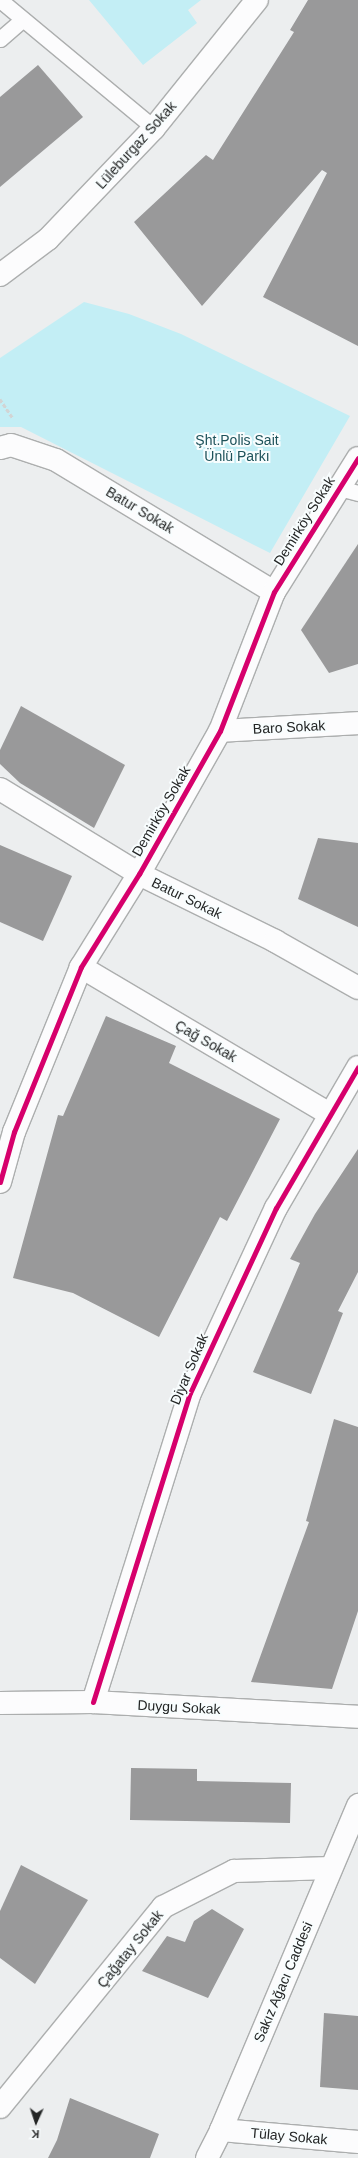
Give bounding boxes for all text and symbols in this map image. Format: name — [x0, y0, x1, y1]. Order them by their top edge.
street label: Lüleburgaz Sokak — [92, 98, 180, 192]
park label: Şht.Polis Sait Ünlü Parkı — [195, 432, 279, 464]
street label: Demirköy Sokak — [270, 473, 338, 569]
street label: Batur Sokak — [103, 483, 177, 537]
street label: Baro Sokak — [252, 717, 326, 737]
street label: Demirköy Sokak — [128, 763, 194, 859]
street label: Batur Sokak — [149, 874, 225, 922]
street label: Çağ Sokak — [172, 1017, 240, 1065]
street label: Diyar Sokak — [167, 1331, 211, 1407]
street label: Duygu Sokak — [137, 1696, 221, 1718]
street label: Çağatay Sokak — [94, 1907, 166, 1991]
street label: Sakız Ağacı Caddesi — [250, 1919, 316, 2045]
north arrow — [16, 2102, 56, 2142]
street label: Tülay Sokak — [250, 2124, 328, 2148]
text: K — [31, 2128, 40, 2140]

